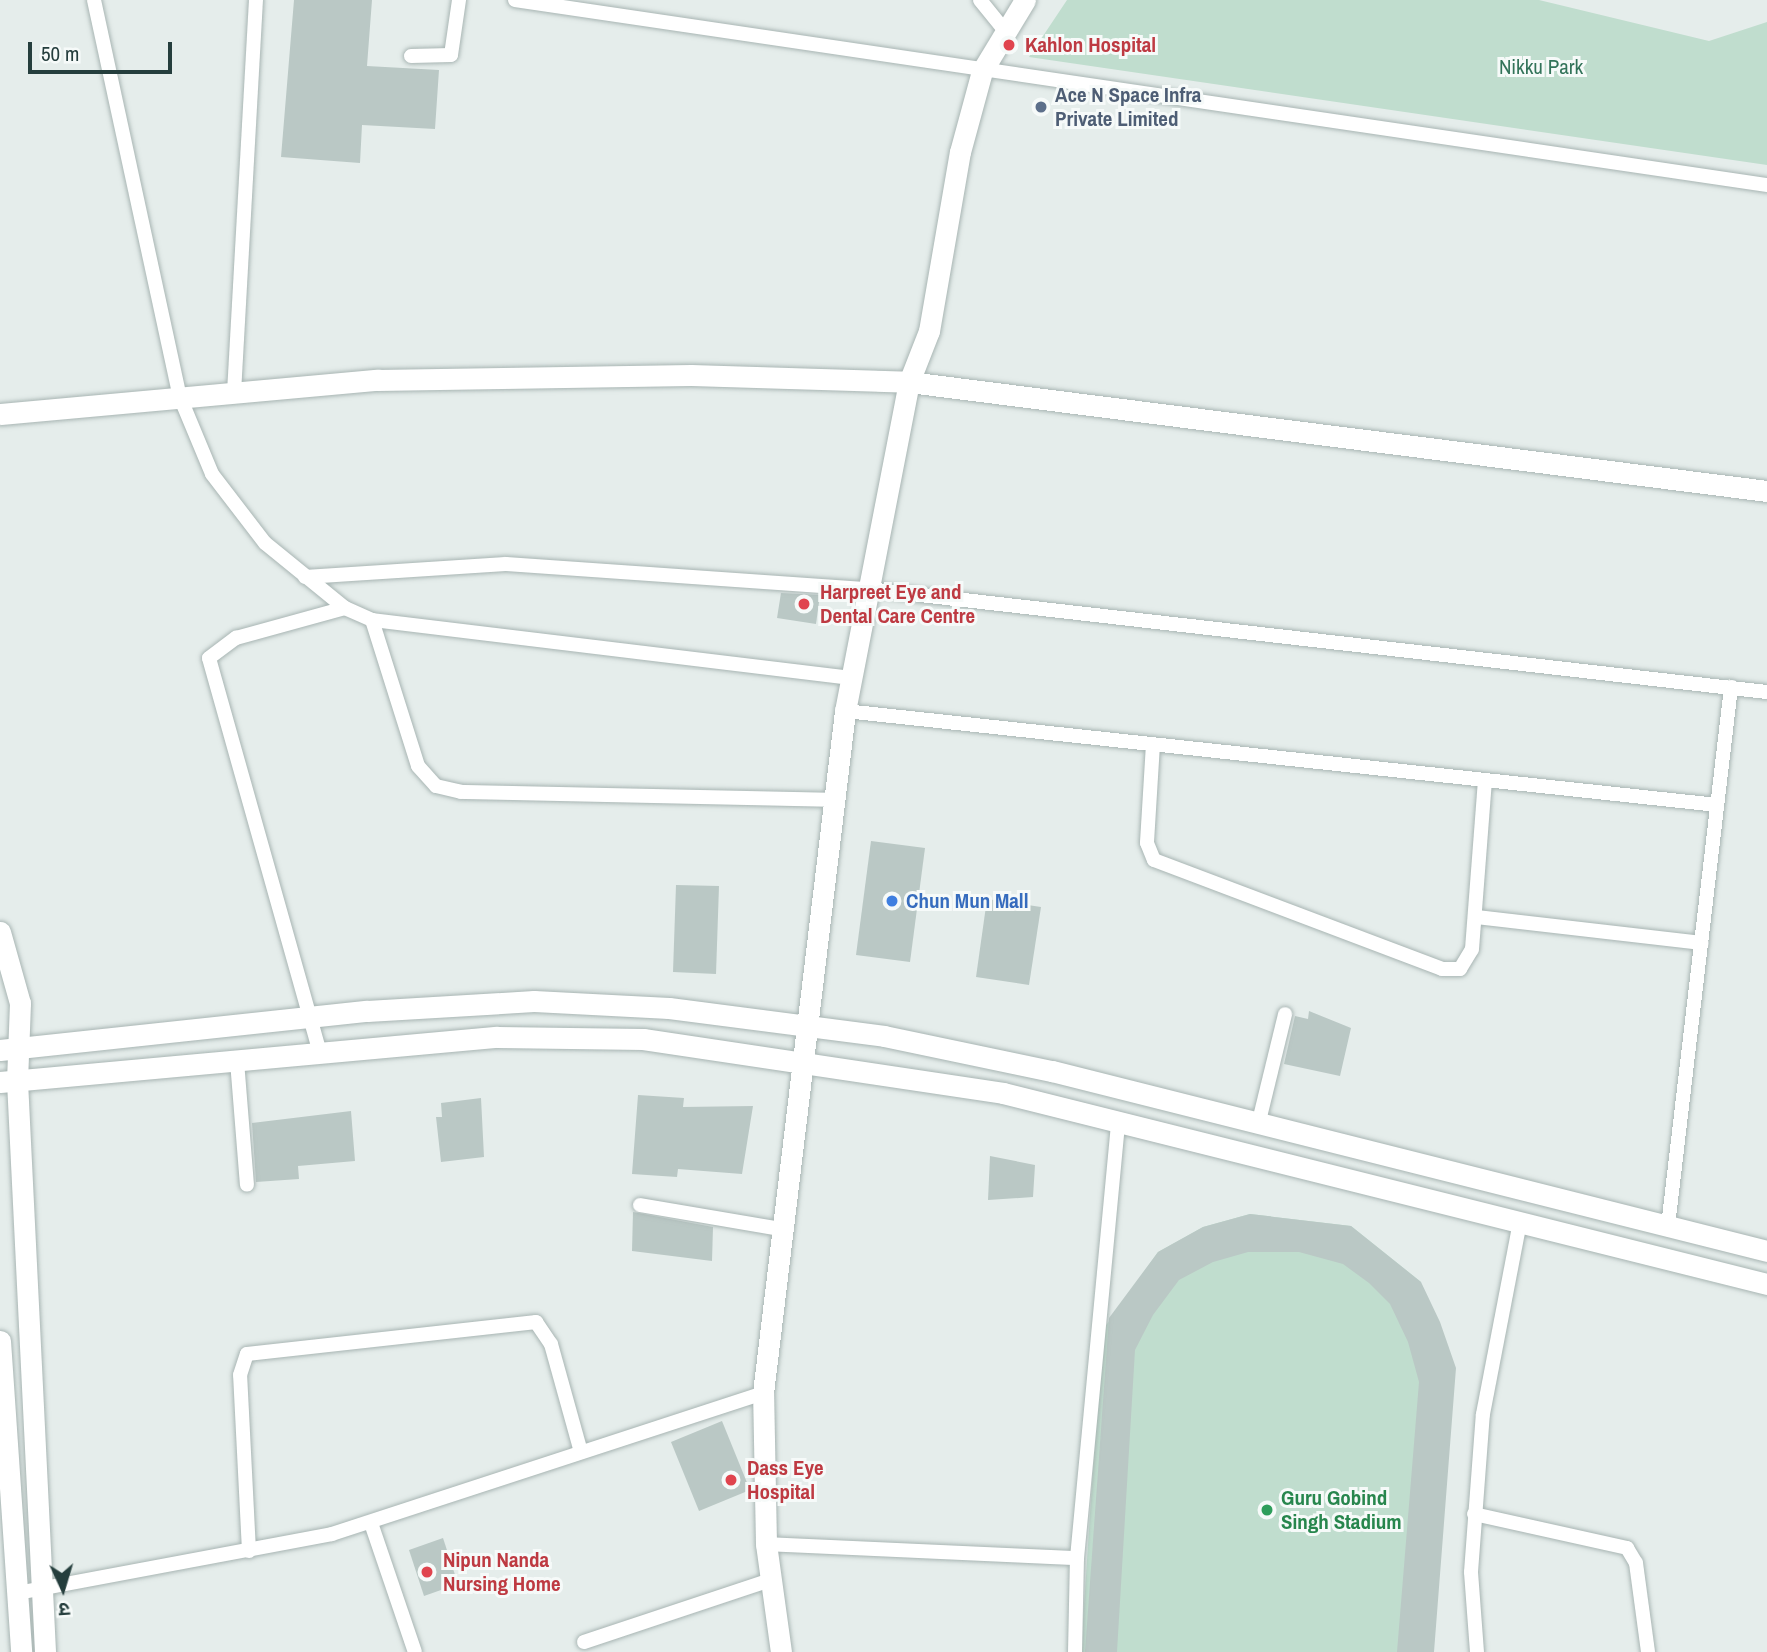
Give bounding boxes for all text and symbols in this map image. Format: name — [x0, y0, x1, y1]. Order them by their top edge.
scale bar — [32, 28, 175, 72]
place label: Kahlon Hospital — [1025, 32, 1156, 58]
marker: Kahlon Hospital — [999, 35, 1019, 55]
text: 50 m — [41, 39, 79, 68]
park label: Nikku Park — [1499, 54, 1583, 80]
place label: Ace N Space Infra Private Limited — [1055, 82, 1201, 132]
marker: Ace N Space Infra Private Limited — [1033, 99, 1049, 115]
place label: Harpreet Eye and Dental Care Centre — [820, 579, 975, 629]
marker: Harpreet Eye and Dental Care Centre — [794, 594, 814, 614]
place label: Chun Mun Mall — [906, 888, 1028, 914]
marker: Chun Mun Mall — [884, 893, 900, 909]
place label: Dass Eye Hospital — [747, 1455, 824, 1505]
marker: Dass Eye Hospital — [721, 1470, 741, 1490]
place label: Guru Gobind Singh Stadium — [1281, 1485, 1402, 1535]
marker: Guru Gobind Singh Stadium — [1259, 1502, 1275, 1518]
place label: Nipun Nanda Nursing Home — [443, 1547, 561, 1597]
north arrow — [28, 1554, 98, 1624]
marker: Nipun Nanda Nursing Home — [417, 1562, 437, 1582]
text: उ — [58, 1597, 71, 1623]

